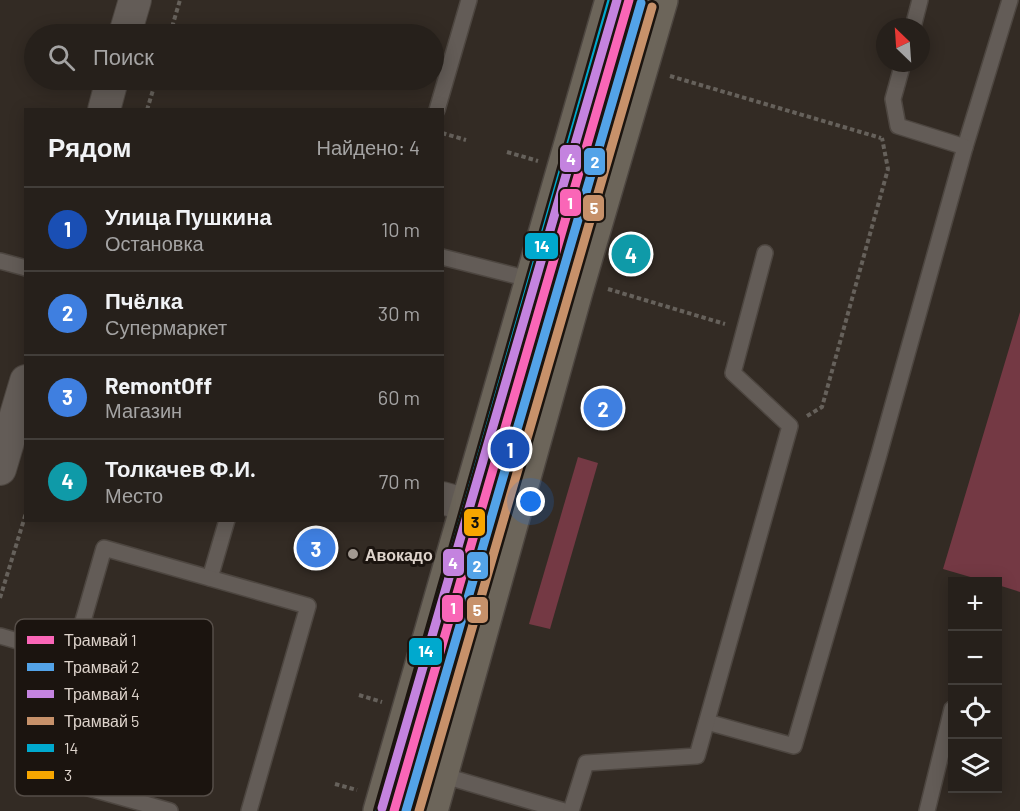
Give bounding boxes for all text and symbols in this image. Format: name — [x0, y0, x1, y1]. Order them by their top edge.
north arrow — [876, 18, 930, 72]
search box — [24, 24, 444, 90]
icon: search — [45, 41, 78, 74]
text: Поиск — [93, 43, 154, 69]
text: Рядом — [48, 131, 131, 162]
text: Найдено: 4 — [317, 135, 420, 159]
line badge: 4 — [559, 144, 582, 173]
line badge: 2 — [583, 147, 606, 176]
text: 4 — [566, 149, 576, 168]
text: 2 — [591, 152, 600, 171]
line badge: 1 — [559, 188, 582, 217]
text: 1 — [567, 193, 573, 212]
line badge: 5 — [582, 194, 605, 222]
text: 5 — [590, 198, 599, 217]
text: Улица Пушкина — [105, 203, 272, 229]
text: 1 — [64, 217, 71, 241]
text: 10 m — [381, 217, 420, 241]
text: Остановка — [105, 231, 204, 255]
line badge: 14 — [524, 232, 559, 260]
pin: 4 — [612, 232, 650, 276]
text: 14 — [534, 236, 550, 255]
text: Пчёлка — [105, 287, 183, 313]
text: 2 — [62, 301, 73, 325]
text: 30 m — [378, 301, 420, 325]
text: Супермаркет — [105, 315, 227, 339]
text: RemontOff — [105, 372, 212, 398]
text: 3 — [62, 385, 73, 409]
text: 60 m — [378, 385, 420, 409]
pin: 2 — [584, 386, 622, 430]
text: Магазин — [105, 398, 182, 422]
pin: 1 — [490, 426, 530, 472]
text: Толкачев Ф.И. — [105, 455, 256, 481]
text: 4 — [61, 469, 74, 493]
text: 70 m — [379, 469, 420, 493]
text: Место — [105, 483, 163, 507]
your location — [516, 487, 545, 516]
line badge: 3 — [463, 508, 486, 537]
text: 3 — [471, 512, 479, 531]
pin: 3 — [296, 526, 336, 570]
place label: Авокадо — [365, 545, 433, 564]
marker: Авокадо — [346, 547, 360, 561]
line badge: 4 — [442, 548, 465, 577]
line badge: 2 — [466, 551, 489, 580]
text: 4 — [448, 553, 458, 572]
text: 2 — [473, 556, 482, 575]
map controls — [948, 577, 1002, 793]
button: + — [948, 577, 1002, 631]
line badge: 1 — [441, 594, 464, 623]
line badge: 5 — [466, 596, 489, 624]
text: 1 — [450, 598, 456, 617]
text: 5 — [473, 600, 482, 619]
legend — [15, 619, 213, 796]
text: Трамвай 1 — [64, 630, 137, 649]
button: − — [948, 631, 1002, 685]
line badge: 14 — [408, 637, 443, 666]
text: 14 — [418, 641, 434, 660]
text: Трамвай 2 — [64, 657, 140, 676]
text: Трамвай 4 — [64, 684, 140, 703]
button: locate — [948, 685, 1002, 739]
text: Трамвай 5 — [64, 711, 139, 730]
text: 14 — [64, 738, 78, 757]
button: layers — [948, 739, 1002, 793]
text: 3 — [64, 765, 72, 784]

